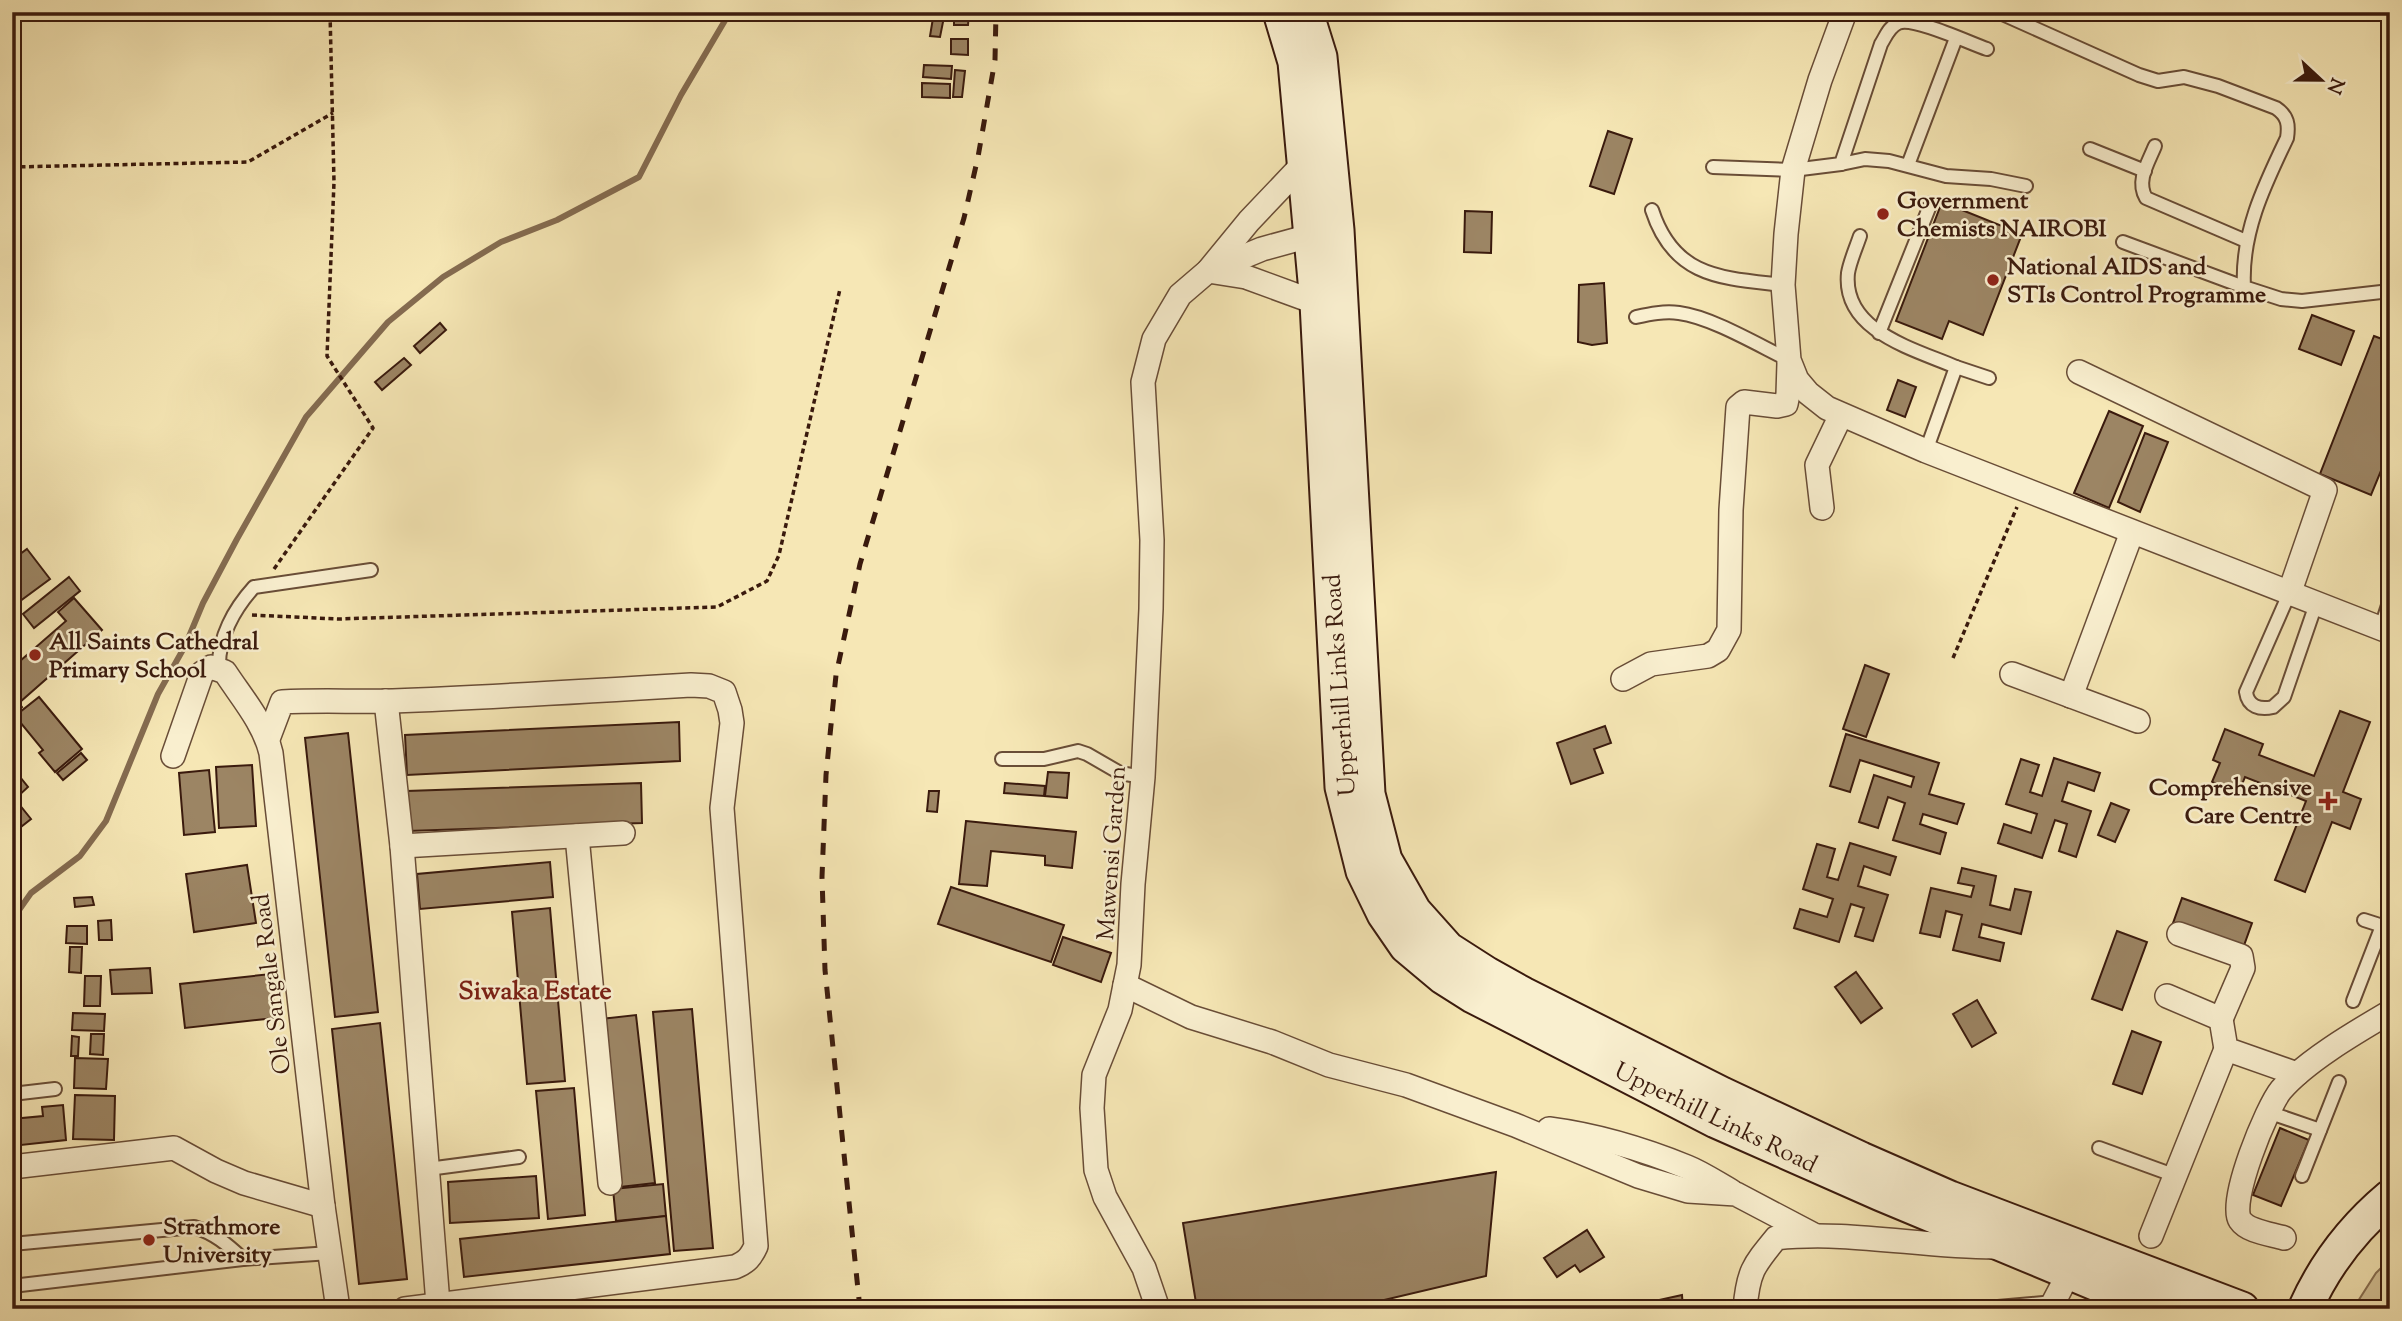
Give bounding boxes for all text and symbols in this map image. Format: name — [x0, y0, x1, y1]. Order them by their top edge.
north arrow — [2286, 46, 2356, 116]
text: N — [2319, 73, 2350, 98]
place label: Government Chemists NAIROBI — [1897, 185, 2107, 247]
marker: Government Chemists NAIROBI — [1875, 206, 1891, 222]
place label: National AIDS and STIs Control Programme — [2007, 251, 2266, 313]
marker: National AIDS and STIs Control Programme — [1985, 272, 2001, 288]
street label: Upperhill Links Road — [1316, 572, 1366, 797]
place label: All Saints Cathedral Primary School — [49, 626, 259, 688]
marker: All Saints Cathedral Primary School — [27, 647, 43, 663]
street label: Mawensi Garden — [1090, 765, 1136, 942]
place label: Comprehensive Care Centre — [2149, 772, 2312, 834]
marker: Comprehensive Care Centre — [2318, 791, 2338, 811]
street label: Ole Sangale Road — [245, 891, 301, 1076]
district label: Siwaka Estate — [458, 974, 612, 1011]
street label: Upperhill Links Road — [1608, 1055, 1823, 1183]
place label: Strathmore University — [163, 1211, 281, 1273]
marker: Strathmore University — [141, 1232, 157, 1248]

